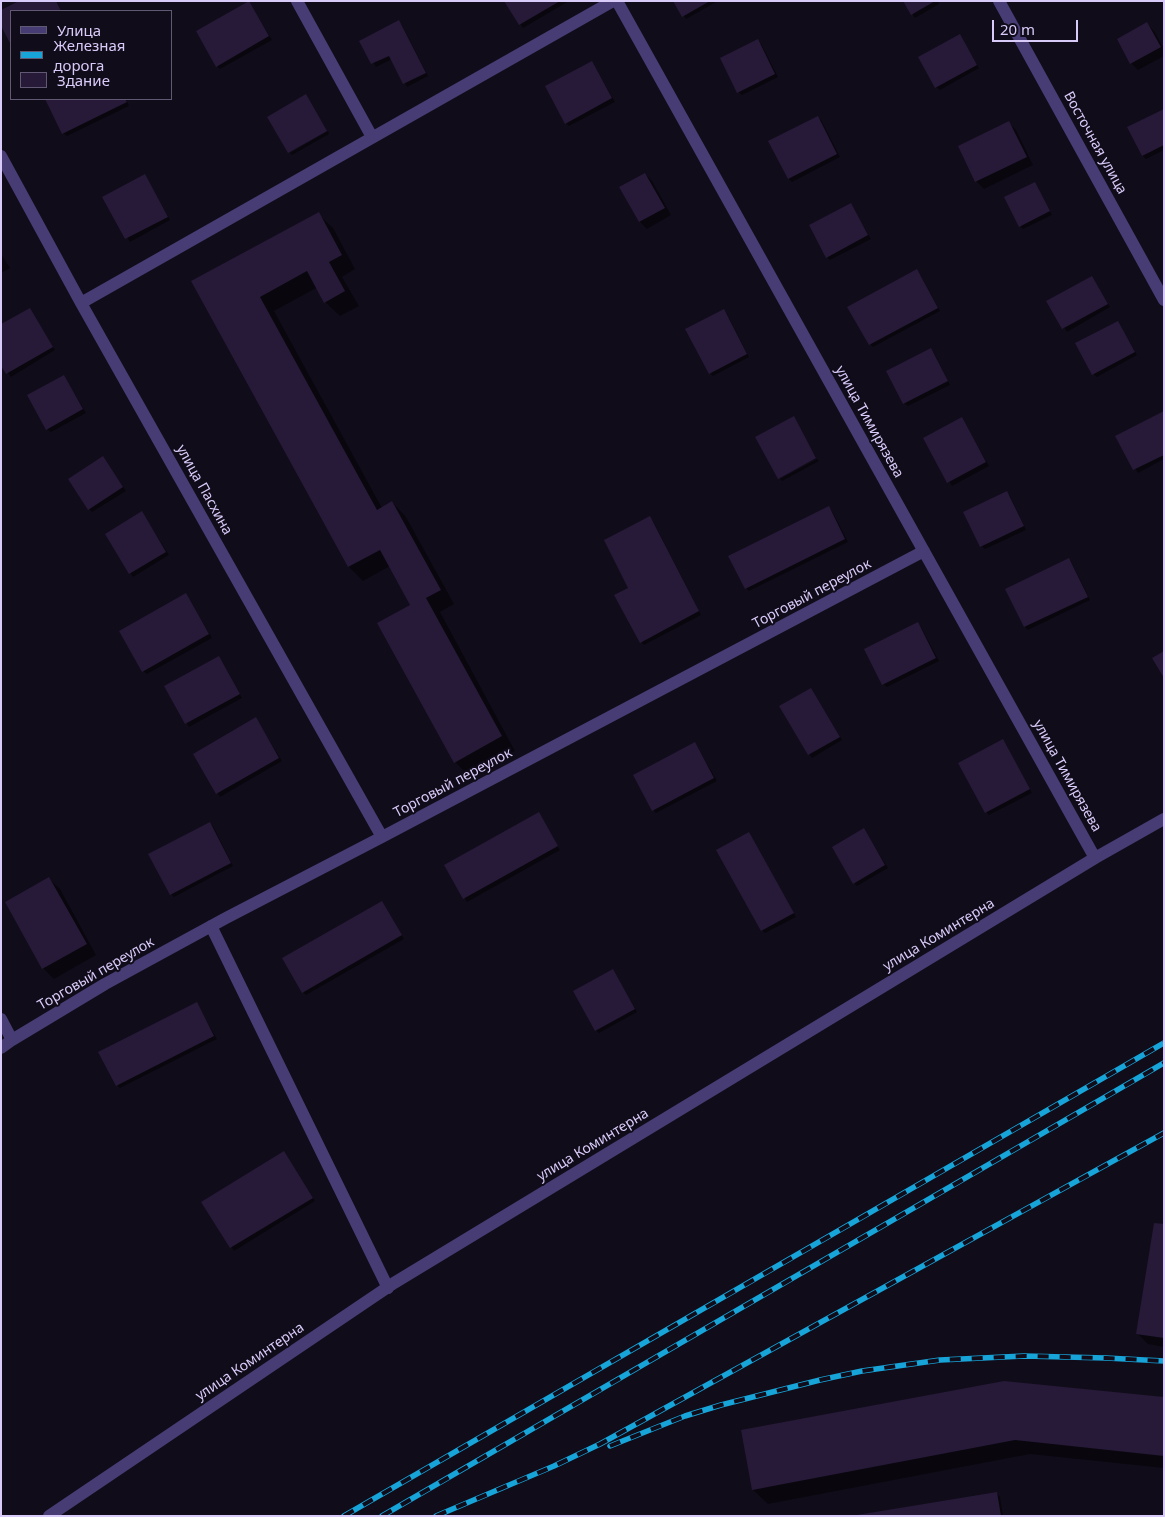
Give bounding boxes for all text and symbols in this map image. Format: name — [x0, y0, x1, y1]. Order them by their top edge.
legend — [10, 10, 172, 100]
scale bar — [995, 10, 1081, 42]
text: 20 m — [1000, 19, 1035, 39]
text: Улица — [57, 20, 101, 40]
text: Железная дорога — [53, 35, 126, 75]
text: Здание — [57, 70, 110, 90]
street label: Восточная улица — [1060, 89, 1130, 197]
street label: улица Тимирязева — [831, 363, 907, 481]
street label: улица Пасхина — [172, 442, 236, 538]
street label: Торговый переулок — [750, 556, 874, 632]
street label: улица Тимирязева — [1029, 717, 1105, 835]
street label: Торговый переулок — [391, 745, 515, 821]
street label: улица Коминтерна — [880, 895, 998, 975]
street label: Торговый переулок — [35, 934, 157, 1014]
street label: улица Коминтерна — [534, 1105, 652, 1185]
street label: улица Коминтерна — [193, 1319, 307, 1405]

